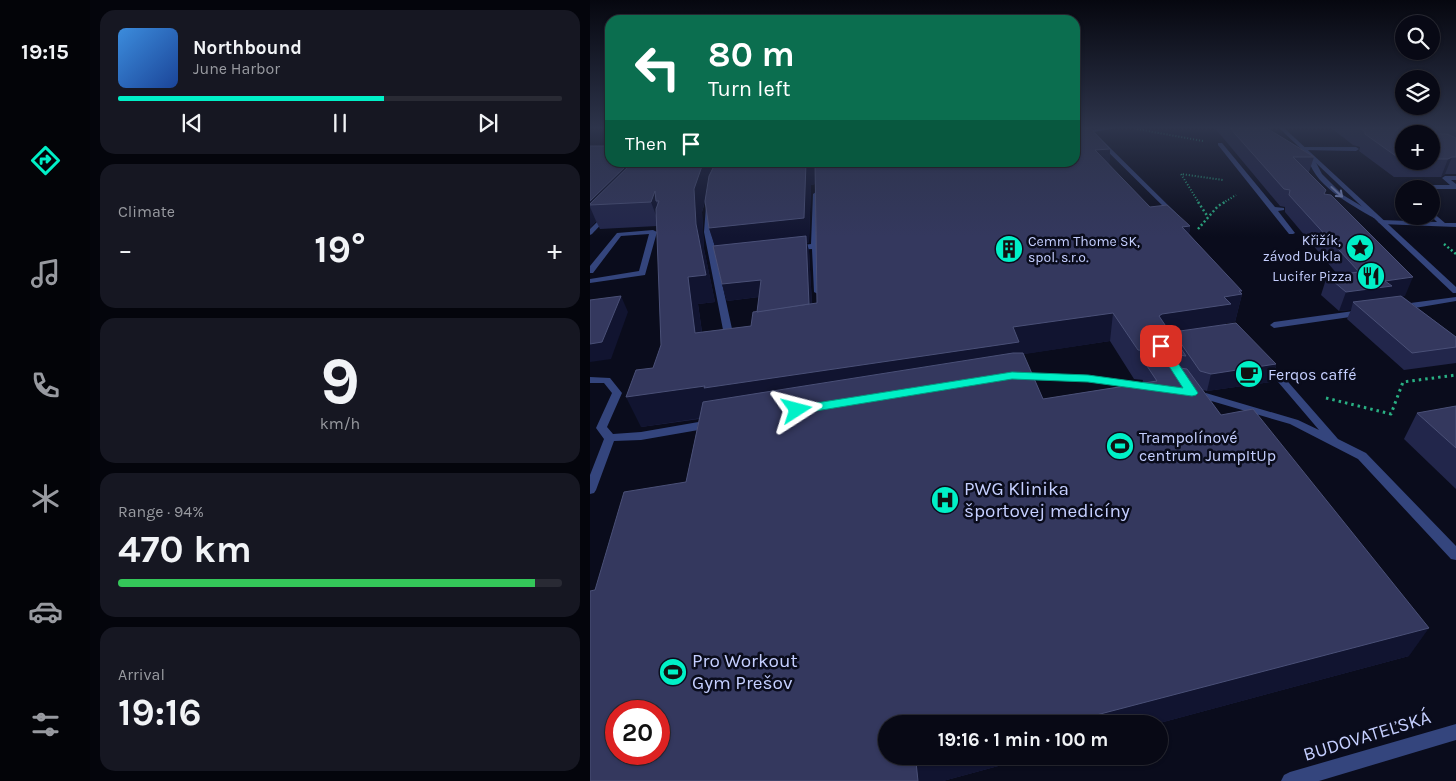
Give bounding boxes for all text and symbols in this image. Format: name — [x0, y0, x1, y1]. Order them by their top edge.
map controls — [1395, 15, 1440, 225]
button: search — [1395, 15, 1440, 60]
text: 80 m — [708, 34, 795, 75]
icon: left — [625, 35, 690, 100]
text: Northbound — [193, 37, 302, 59]
text: 19:15 — [21, 39, 69, 65]
text: June Harbor — [193, 59, 280, 78]
button: layers — [1395, 70, 1440, 115]
text: Turn left — [708, 76, 791, 102]
icon: previous — [178, 109, 206, 137]
icon: pause — [326, 109, 354, 137]
icon: next — [474, 109, 502, 137]
button: + — [1395, 125, 1440, 170]
icon: arrive — [677, 130, 705, 158]
text: Then — [625, 133, 667, 155]
icon: directions — [28, 143, 63, 178]
button: − — [1395, 180, 1440, 225]
one-way arrow — [1331, 186, 1344, 198]
text: Climate — [118, 202, 175, 221]
text: 19° — [314, 227, 366, 272]
place label: Křižík, závod Dukla — [1263, 232, 1341, 265]
text: − — [118, 233, 133, 266]
text: + — [547, 233, 562, 266]
place label: Cemm Thome SK, spol. s.r.o. — [1028, 233, 1140, 266]
place icon: Křižík, závod Dukla — [1345, 233, 1375, 263]
building icon: Cemm Thome SK, spol. s.r.o. — [994, 234, 1024, 264]
icon: music — [28, 256, 63, 291]
restaurant icon: Lucifer Pizza — [1356, 261, 1386, 291]
place label: Lucifer Pizza — [1272, 268, 1352, 285]
pin — [1140, 325, 1182, 367]
icon: arrive — [1147, 332, 1175, 360]
text: 9 — [320, 343, 360, 419]
cafe icon: Ferqos caffé — [1234, 359, 1264, 389]
place label: Ferqos caffé — [1268, 365, 1356, 384]
icon: phone — [28, 368, 63, 403]
position arrow — [770, 383, 822, 435]
text: km/h — [320, 414, 360, 433]
place label: Trampolínové centrum JumpItUp — [1139, 428, 1276, 465]
sports icon: Trampolínové centrum JumpItUp — [1105, 431, 1135, 461]
place label: PWG Klinika športovej medicíny — [964, 478, 1130, 522]
icon: climate — [28, 481, 63, 516]
hospital icon: PWG Klinika športovej medicíny — [930, 485, 960, 515]
text: Range · 94% — [118, 502, 204, 521]
text: 470 km — [118, 527, 252, 572]
icon: car — [28, 594, 63, 629]
place label: Pro Workout Gym Prešov — [692, 650, 798, 694]
sports icon: Pro Workout Gym Prešov — [658, 657, 688, 687]
text: Arrival — [118, 665, 165, 684]
text: 19:16 — [118, 690, 202, 735]
speed limit sign: 20 — [605, 700, 670, 765]
street label: BUDOVATEĽSKÁ — [1300, 705, 1433, 766]
icon: filters — [28, 707, 63, 742]
text: 19:16 · 1 min · 100 m — [938, 729, 1108, 751]

